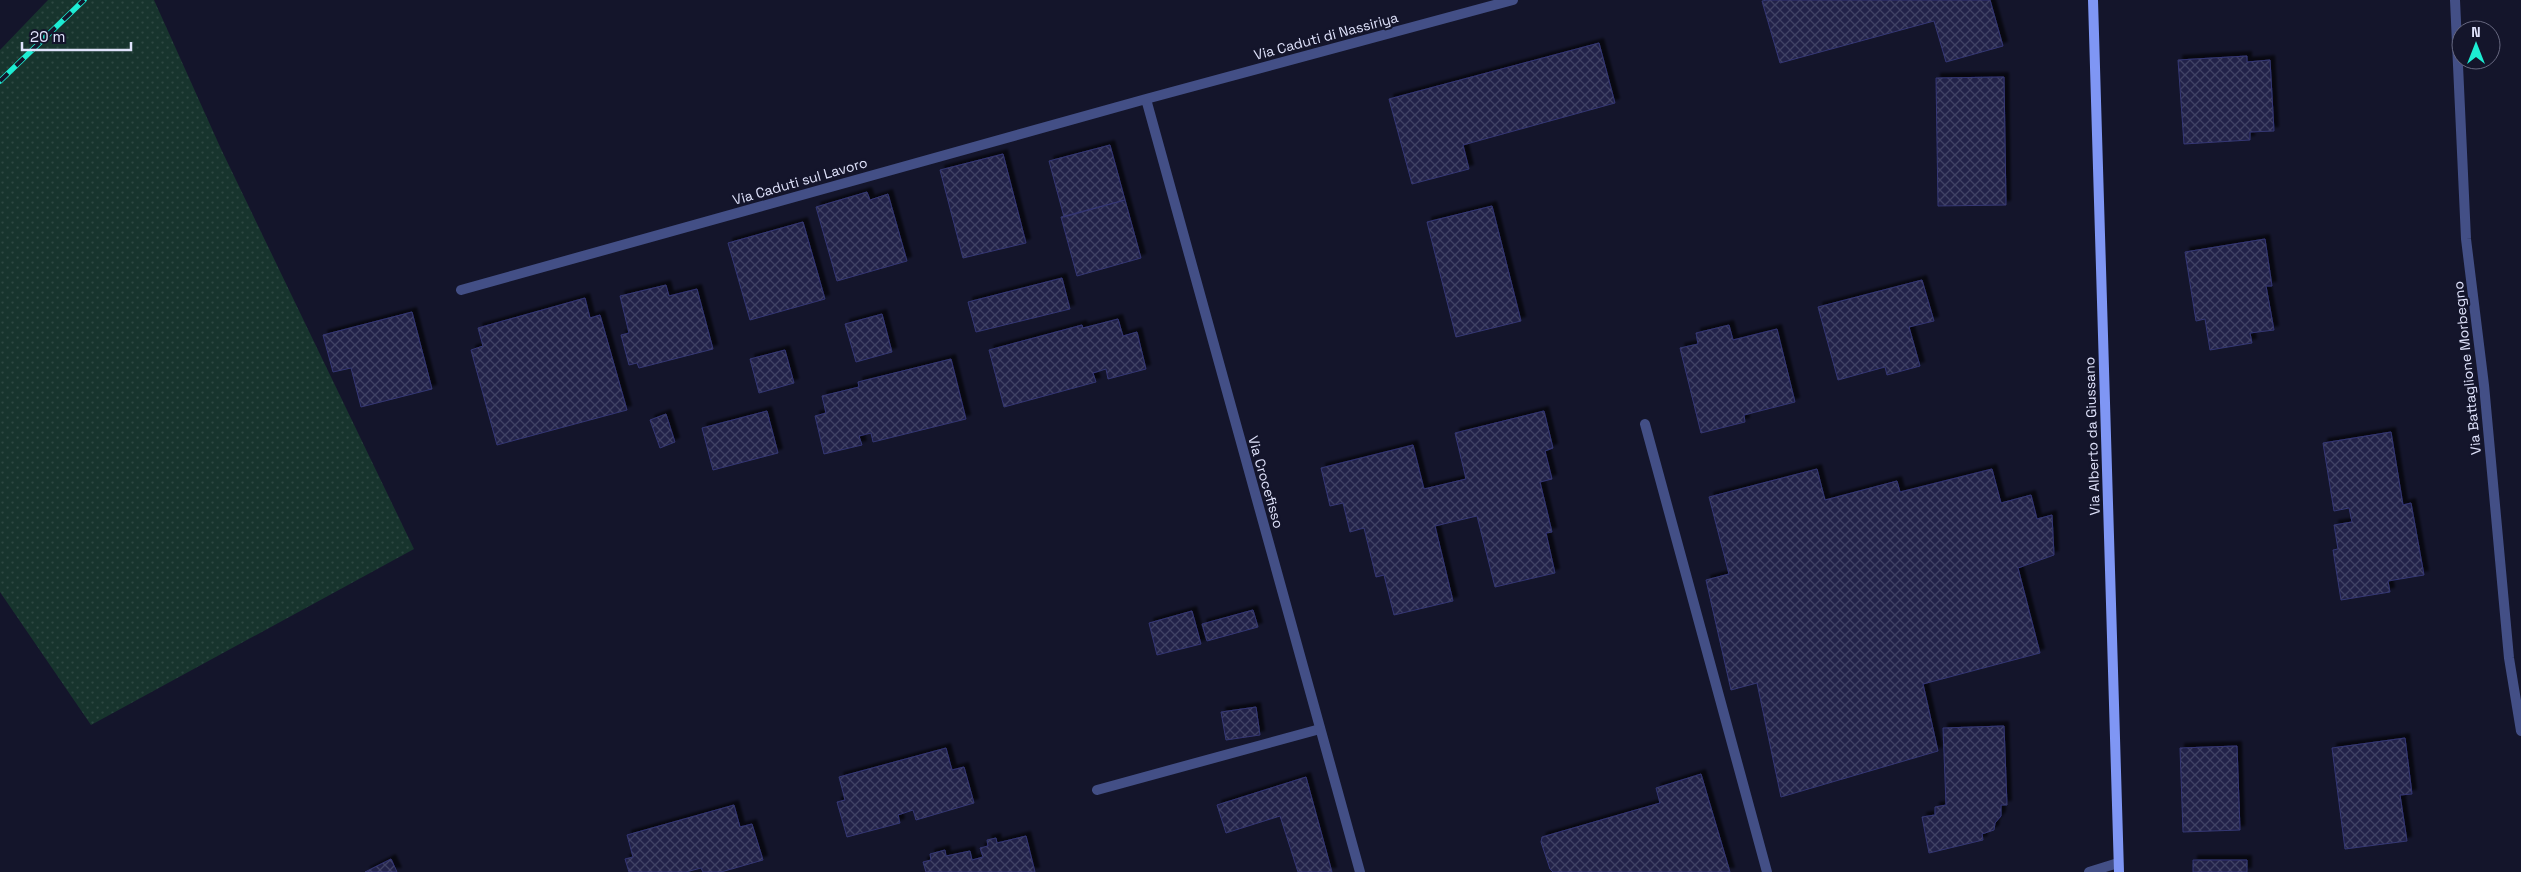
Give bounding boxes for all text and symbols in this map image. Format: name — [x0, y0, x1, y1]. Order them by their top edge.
street label: Via Caduti di Nassiriya — [1252, 8, 1400, 64]
scale bar — [22, 20, 131, 52]
north arrow — [2451, 20, 2501, 70]
text: N — [2471, 23, 2481, 41]
text: 20 m — [30, 27, 65, 46]
street label: Via Caduti sul Lavoro — [730, 153, 870, 209]
street label: Via Battaglione Morbegno — [2449, 280, 2485, 456]
street label: Via Alberto da Giussano — [2080, 356, 2104, 516]
street label: Via Crocefisso — [1244, 434, 1288, 530]

